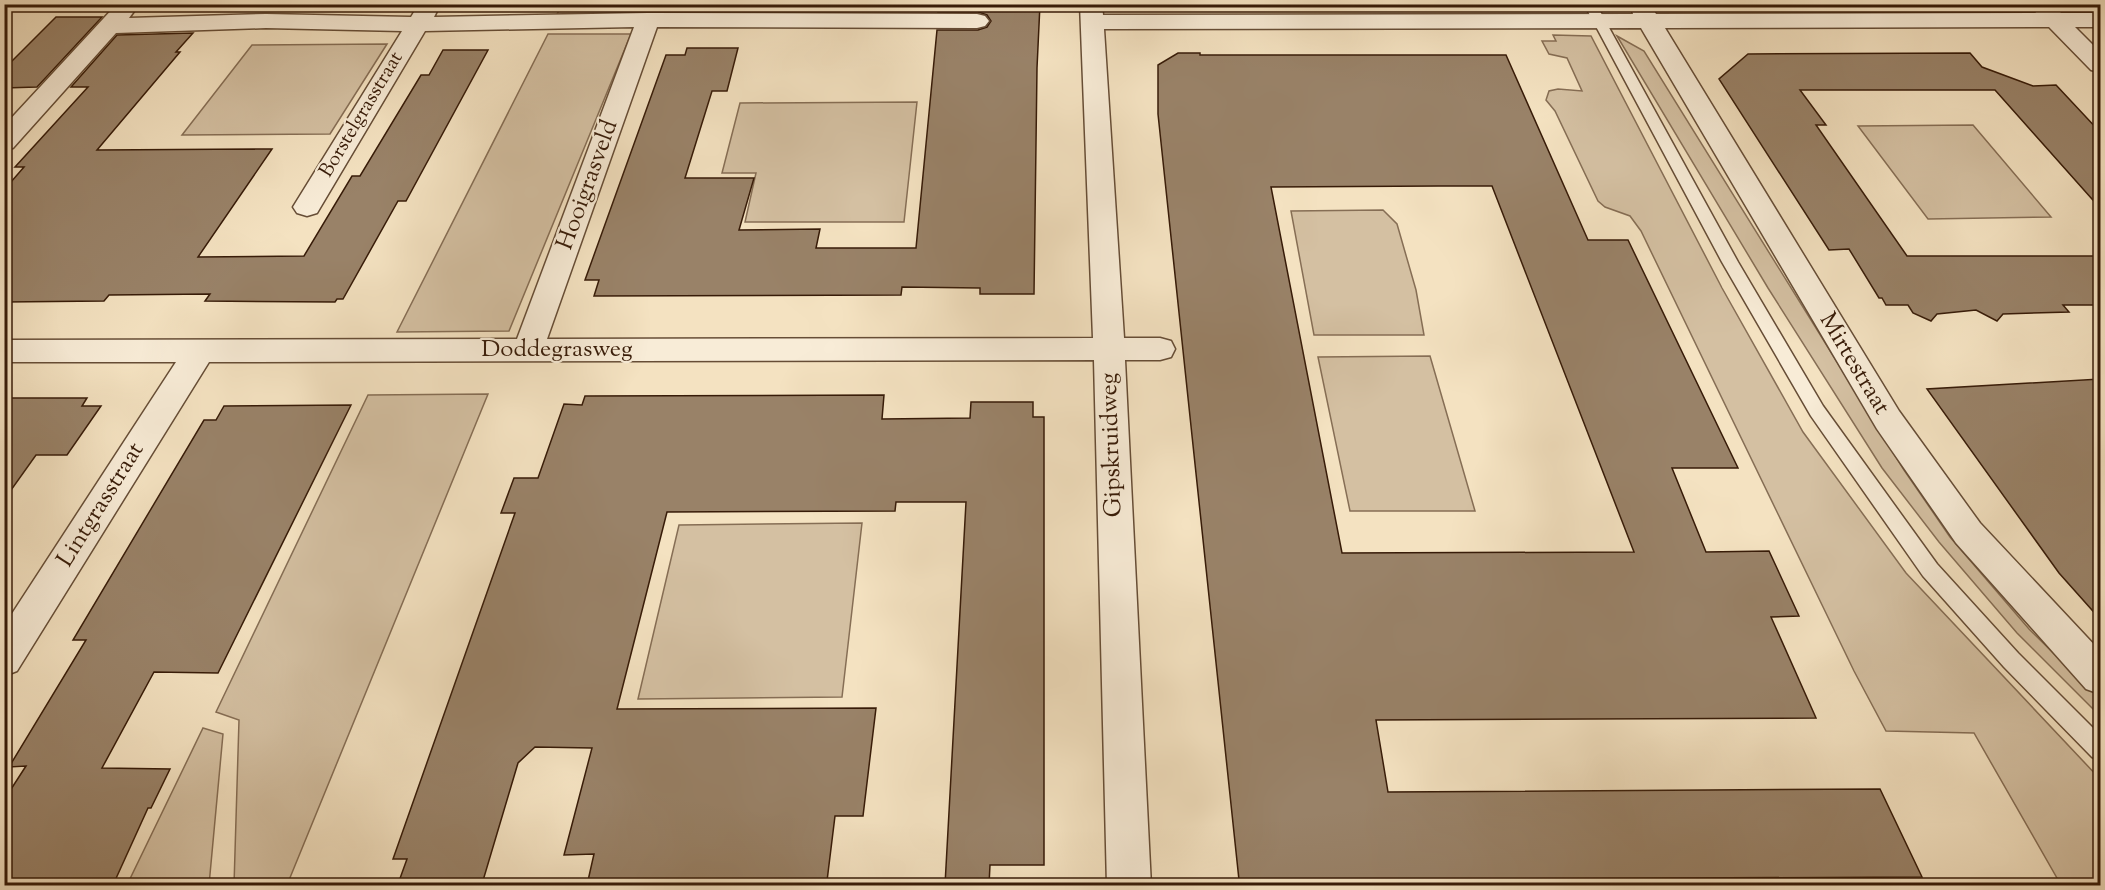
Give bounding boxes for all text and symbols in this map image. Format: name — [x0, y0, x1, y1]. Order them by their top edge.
street label: Borstelgrasstraat — [313, 47, 411, 183]
street label: Hooigrasveld — [549, 115, 627, 255]
street label: Mirtestraat — [1810, 306, 1898, 422]
street label: Doddegrasweg — [481, 333, 633, 367]
street label: Gipskruidweg — [1092, 372, 1132, 518]
street label: Lintgrasstraat — [49, 436, 153, 574]

